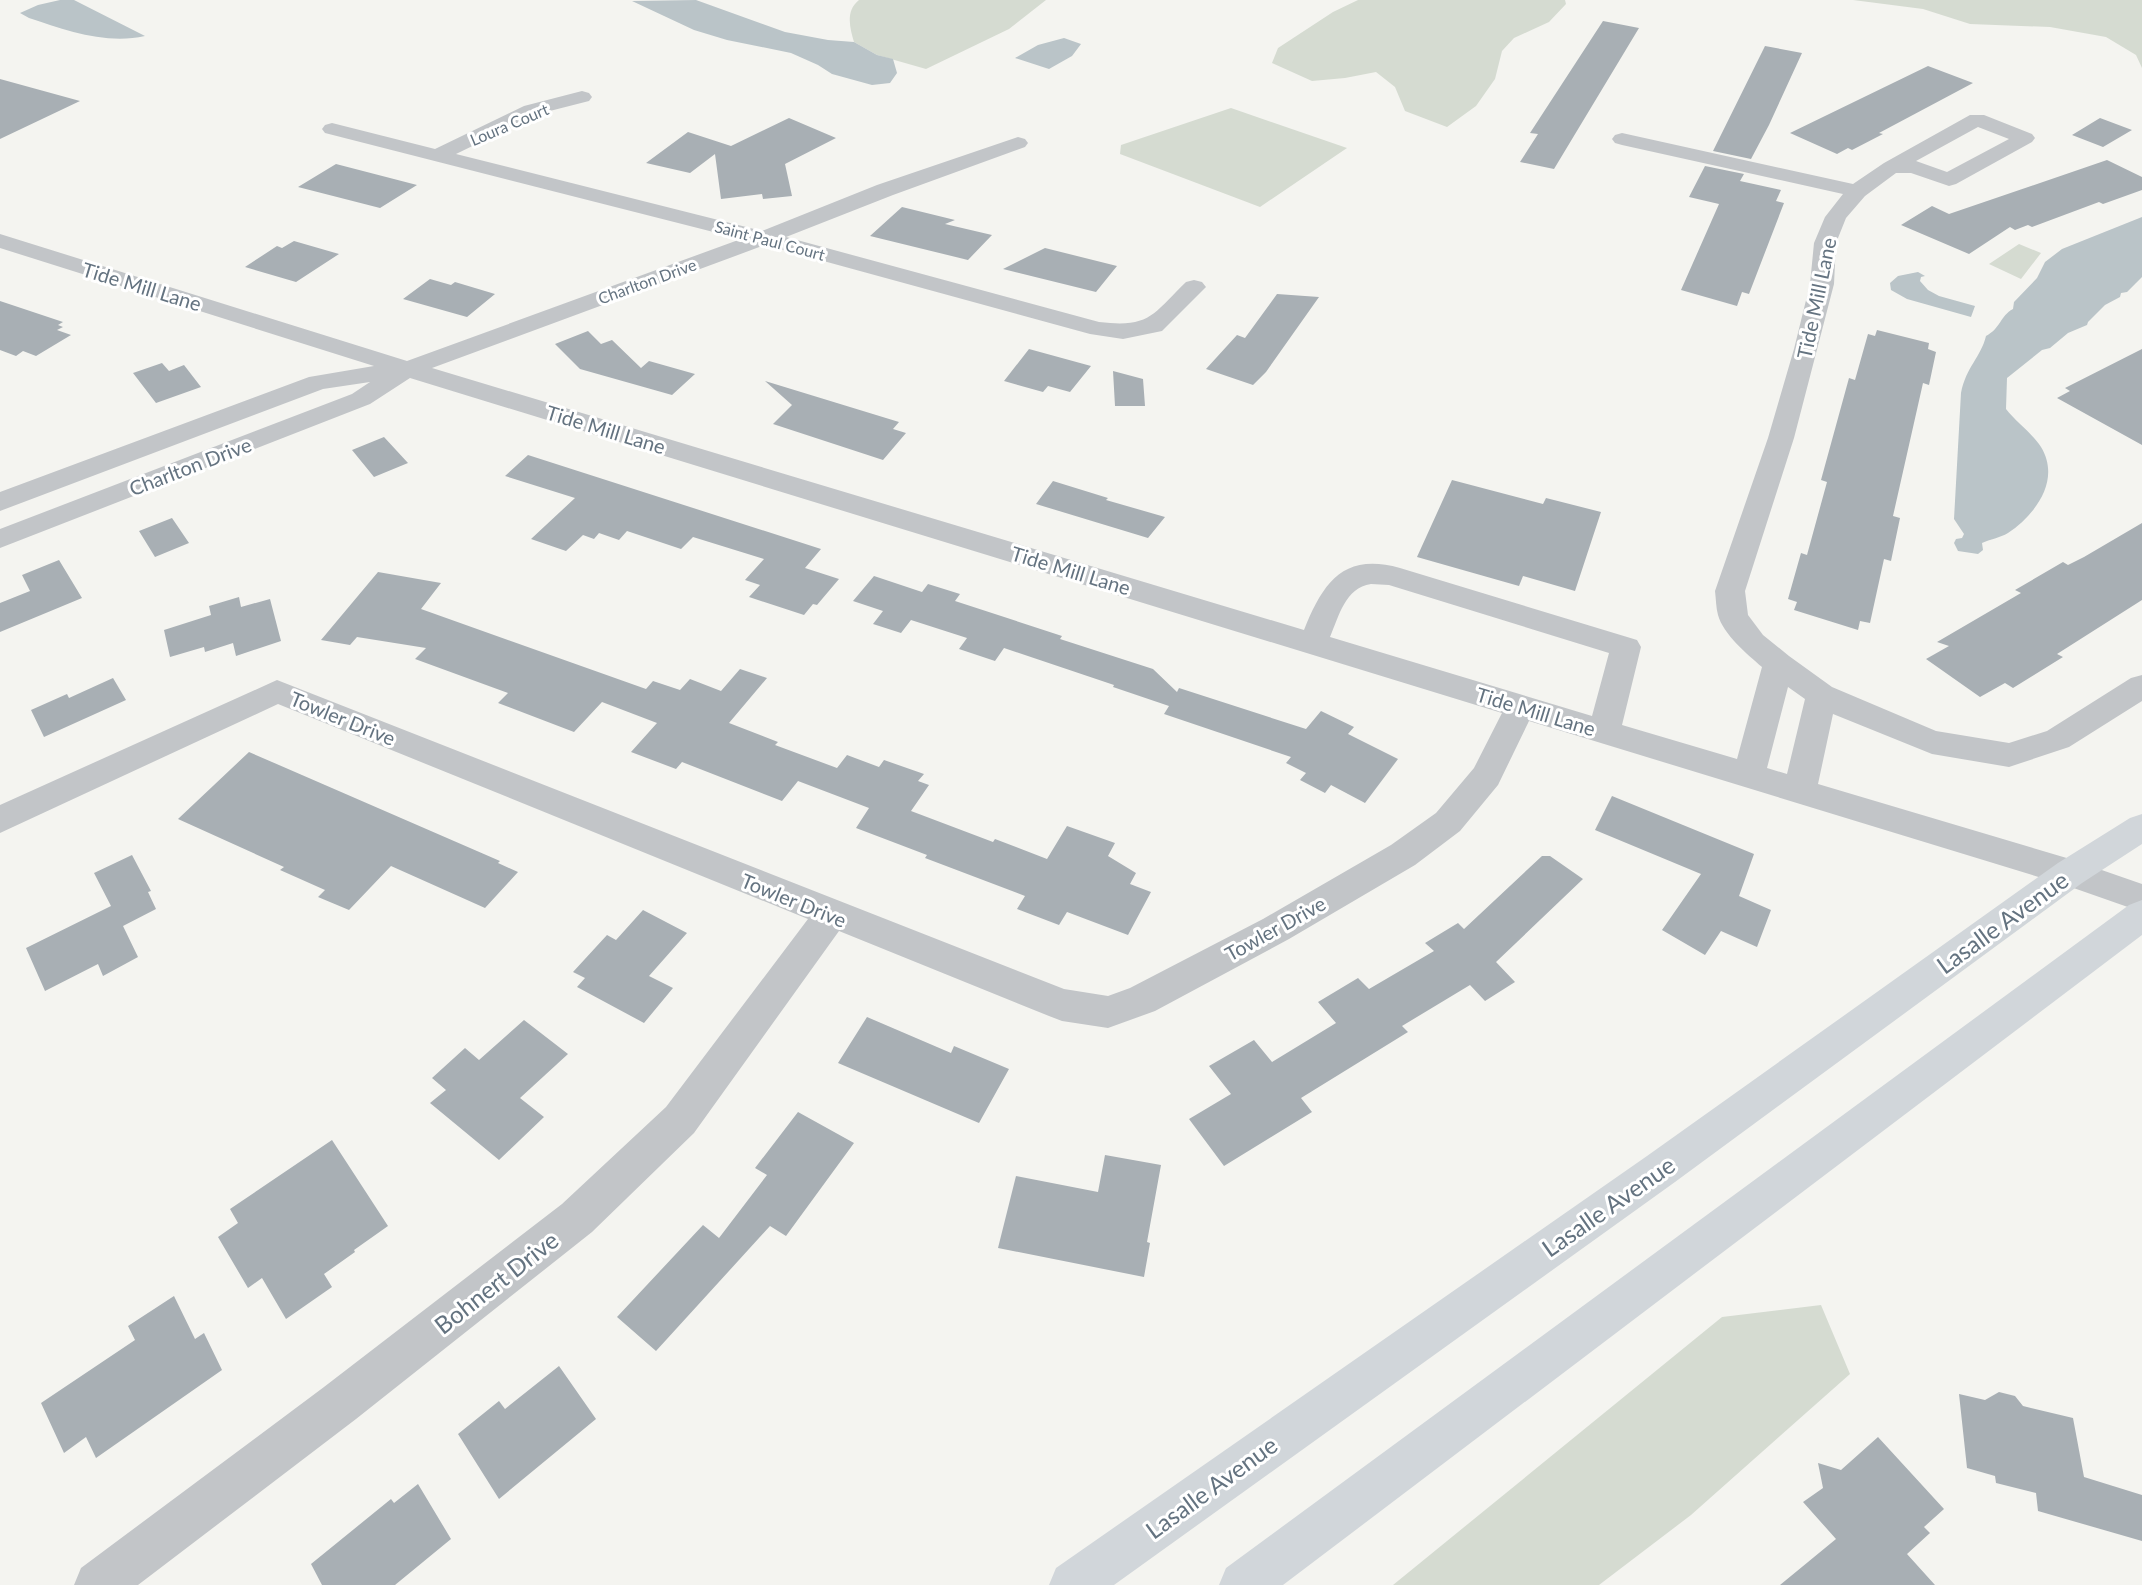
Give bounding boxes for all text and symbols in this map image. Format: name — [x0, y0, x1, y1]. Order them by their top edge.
street label: Loura Court — [467, 99, 551, 149]
street label: Saint Paul Court — [713, 216, 827, 264]
street label: Tide Mill Lane — [1791, 235, 1841, 361]
street label: Charlton Drive — [595, 254, 699, 308]
street label: Tide Mill Lane — [80, 257, 204, 315]
street label: Tide Mill Lane — [544, 400, 668, 458]
street label: Charlton Drive — [126, 432, 254, 500]
street label: Tide Mill Lane — [1009, 541, 1133, 599]
street label: Tide Mill Lane — [1474, 682, 1598, 740]
street label: Towler Drive — [287, 686, 399, 750]
street label: Lasalle Avenue — [1931, 865, 2073, 979]
street label: Towler Drive — [738, 868, 850, 932]
street label: Towler Drive — [1221, 891, 1329, 965]
street label: Lasalle Avenue — [1536, 1150, 1680, 1262]
street label: Bohnert Drive — [428, 1225, 564, 1339]
street label: Lasalle Avenue — [1140, 1430, 1282, 1544]

